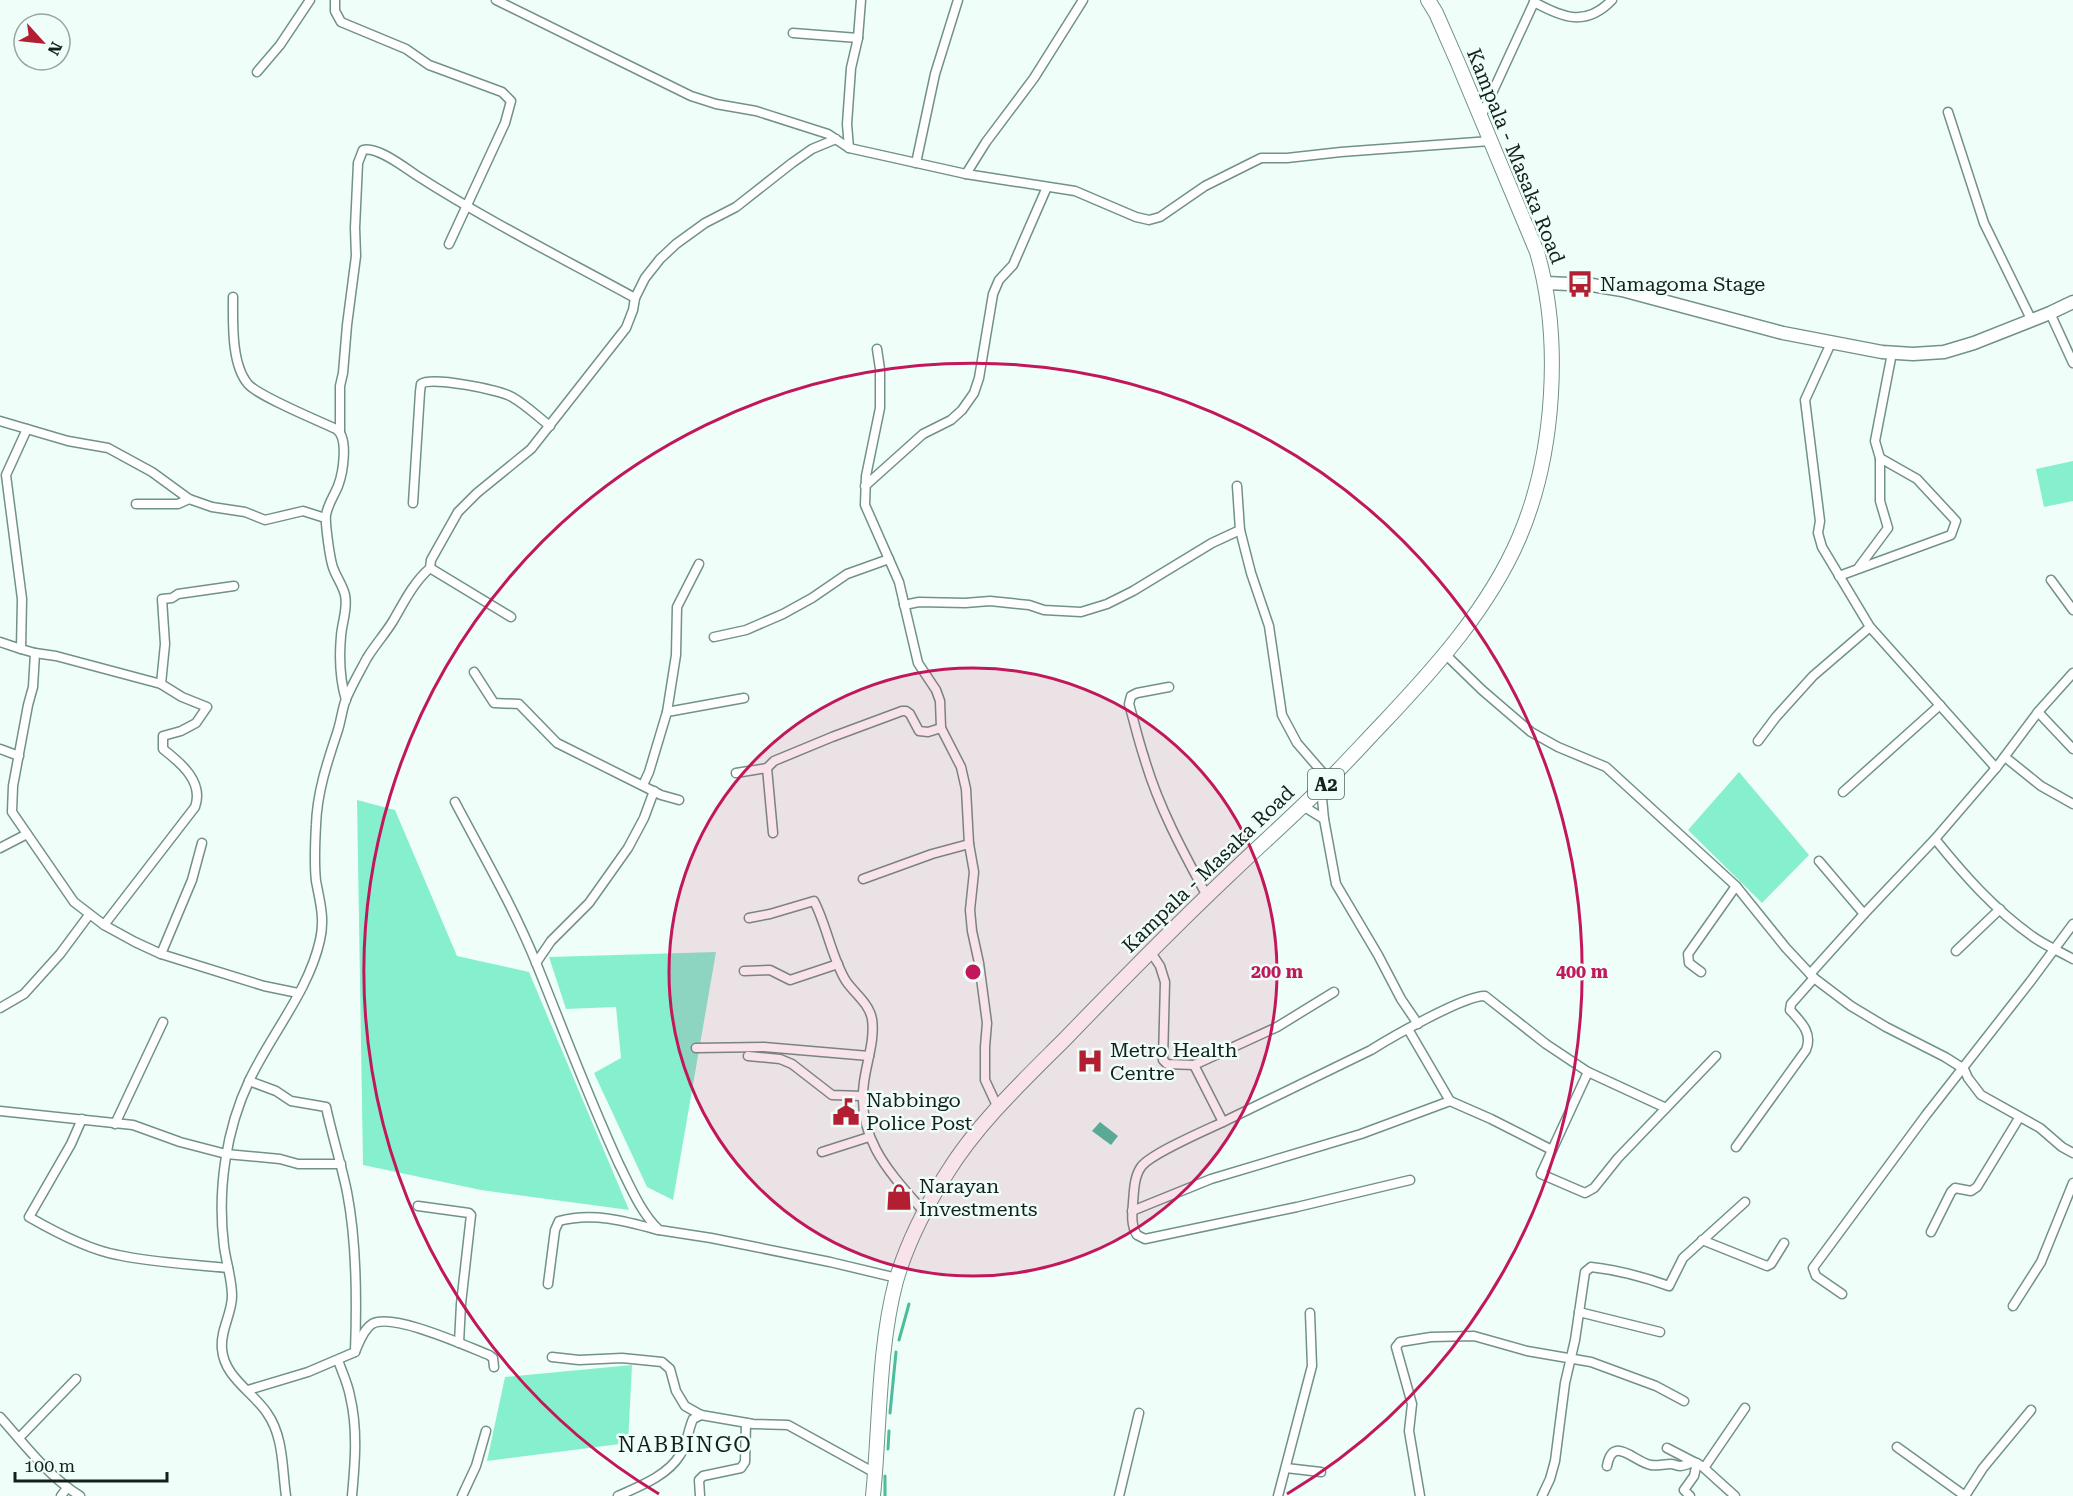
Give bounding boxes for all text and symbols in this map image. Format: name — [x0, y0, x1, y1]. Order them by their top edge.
north arrow — [12, 12, 72, 72]
text: N — [44, 39, 66, 58]
street label: Kampala - Masaka Road — [1462, 45, 1570, 267]
bus stop icon: Namagoma Stage — [1565, 269, 1595, 299]
place label: Namagoma Stage — [1600, 272, 1765, 296]
road number: A2 — [1308, 769, 1344, 799]
street label: Kampala - Masaka Road — [1117, 780, 1299, 958]
text: 200 m — [1251, 961, 1304, 982]
text: 400 m — [1556, 961, 1609, 982]
centre of rings — [963, 962, 983, 982]
place label: Metro Health Centre — [1110, 1038, 1237, 1085]
hospital icon: Metro Health Centre — [1075, 1046, 1105, 1076]
place label: Nabbingo Police Post — [866, 1088, 973, 1135]
public building icon: Nabbingo Police Post — [831, 1097, 861, 1127]
place label: Narayan Investments — [919, 1174, 1037, 1221]
shop icon: Narayan Investments — [884, 1182, 914, 1212]
district label: NABBINGO — [618, 1432, 752, 1457]
scale bar — [15, 1445, 166, 1483]
text: 100 m — [24, 1455, 75, 1476]

